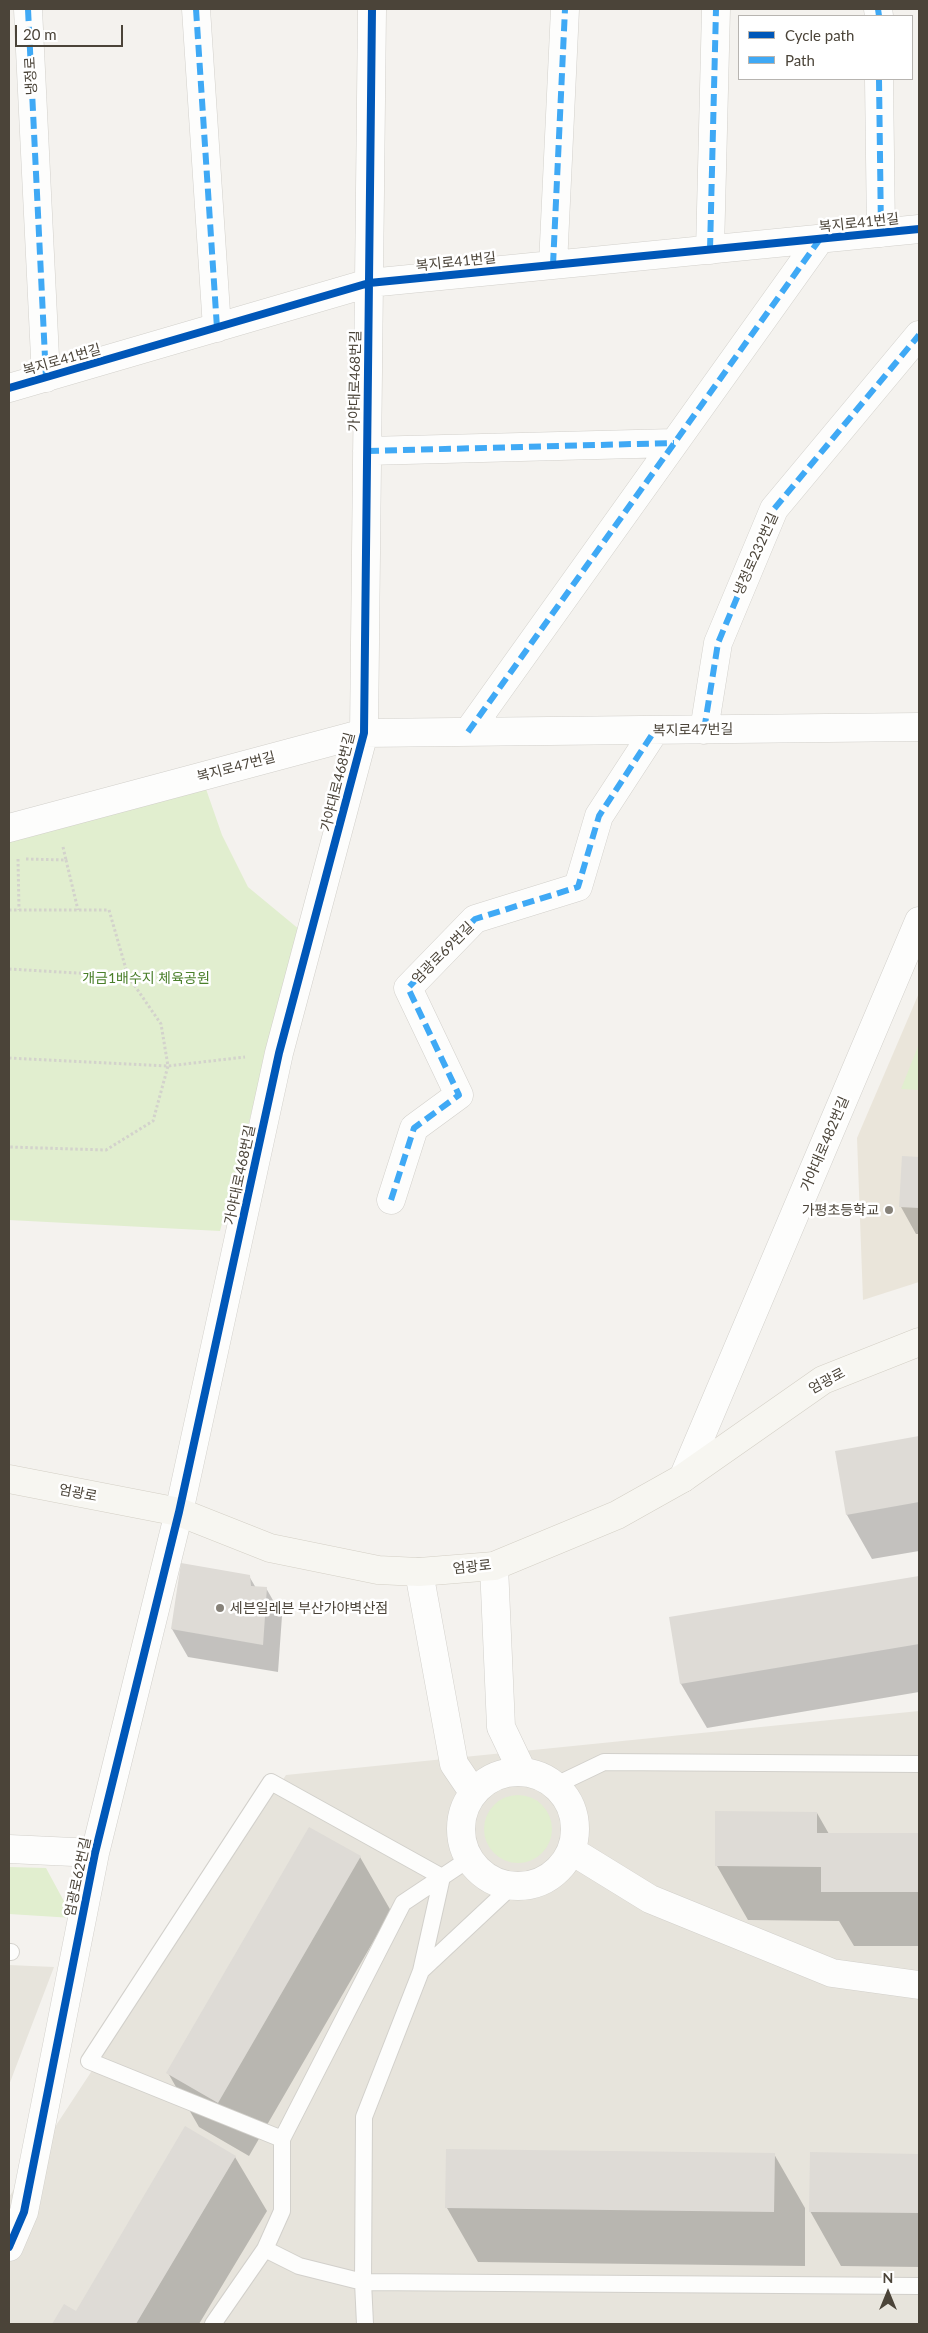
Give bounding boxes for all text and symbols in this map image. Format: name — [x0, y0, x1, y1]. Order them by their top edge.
scale bar — [18, 15, 125, 47]
legend — [738, 15, 913, 80]
text: 20 m — [23, 25, 57, 43]
text: Cycle path — [785, 26, 854, 44]
text: Path — [785, 51, 815, 69]
street label: 냉정로 — [22, 56, 40, 96]
street label: 복지로41번길 — [818, 210, 900, 236]
street label: 복지로41번길 — [415, 249, 497, 275]
street label: 가야대로468번길 — [346, 330, 364, 432]
street label: 복지로41번길 — [21, 341, 103, 379]
street label: 냉정로232번길 — [730, 510, 782, 598]
street label: 복지로47번길 — [653, 721, 733, 739]
street label: 가야대로468번길 — [318, 731, 358, 833]
street label: 복지로47번길 — [195, 748, 277, 786]
street label: 엄광로69번길 — [409, 919, 477, 987]
park label: 개금1배수지 체육공원 — [82, 970, 210, 986]
street label: 가야대로482번길 — [797, 1094, 853, 1194]
street label: 가야대로468번길 — [221, 1124, 259, 1226]
place label: 가평초등학교 — [802, 1202, 879, 1218]
marker: 가평초등학교 — [883, 1204, 895, 1216]
street label: 엄광로 — [806, 1365, 848, 1397]
street label: 엄광로 — [57, 1481, 99, 1505]
street label: 엄광로 — [452, 1557, 492, 1577]
place label: 세븐일레븐 부산가야벽산점 — [230, 1600, 388, 1616]
marker: 세븐일레븐 부산가야벽산점 — [214, 1602, 226, 1614]
street label: 엄광로62번길 — [61, 1836, 95, 1918]
north arrow — [863, 2268, 913, 2318]
text: N — [883, 2269, 893, 2286]

